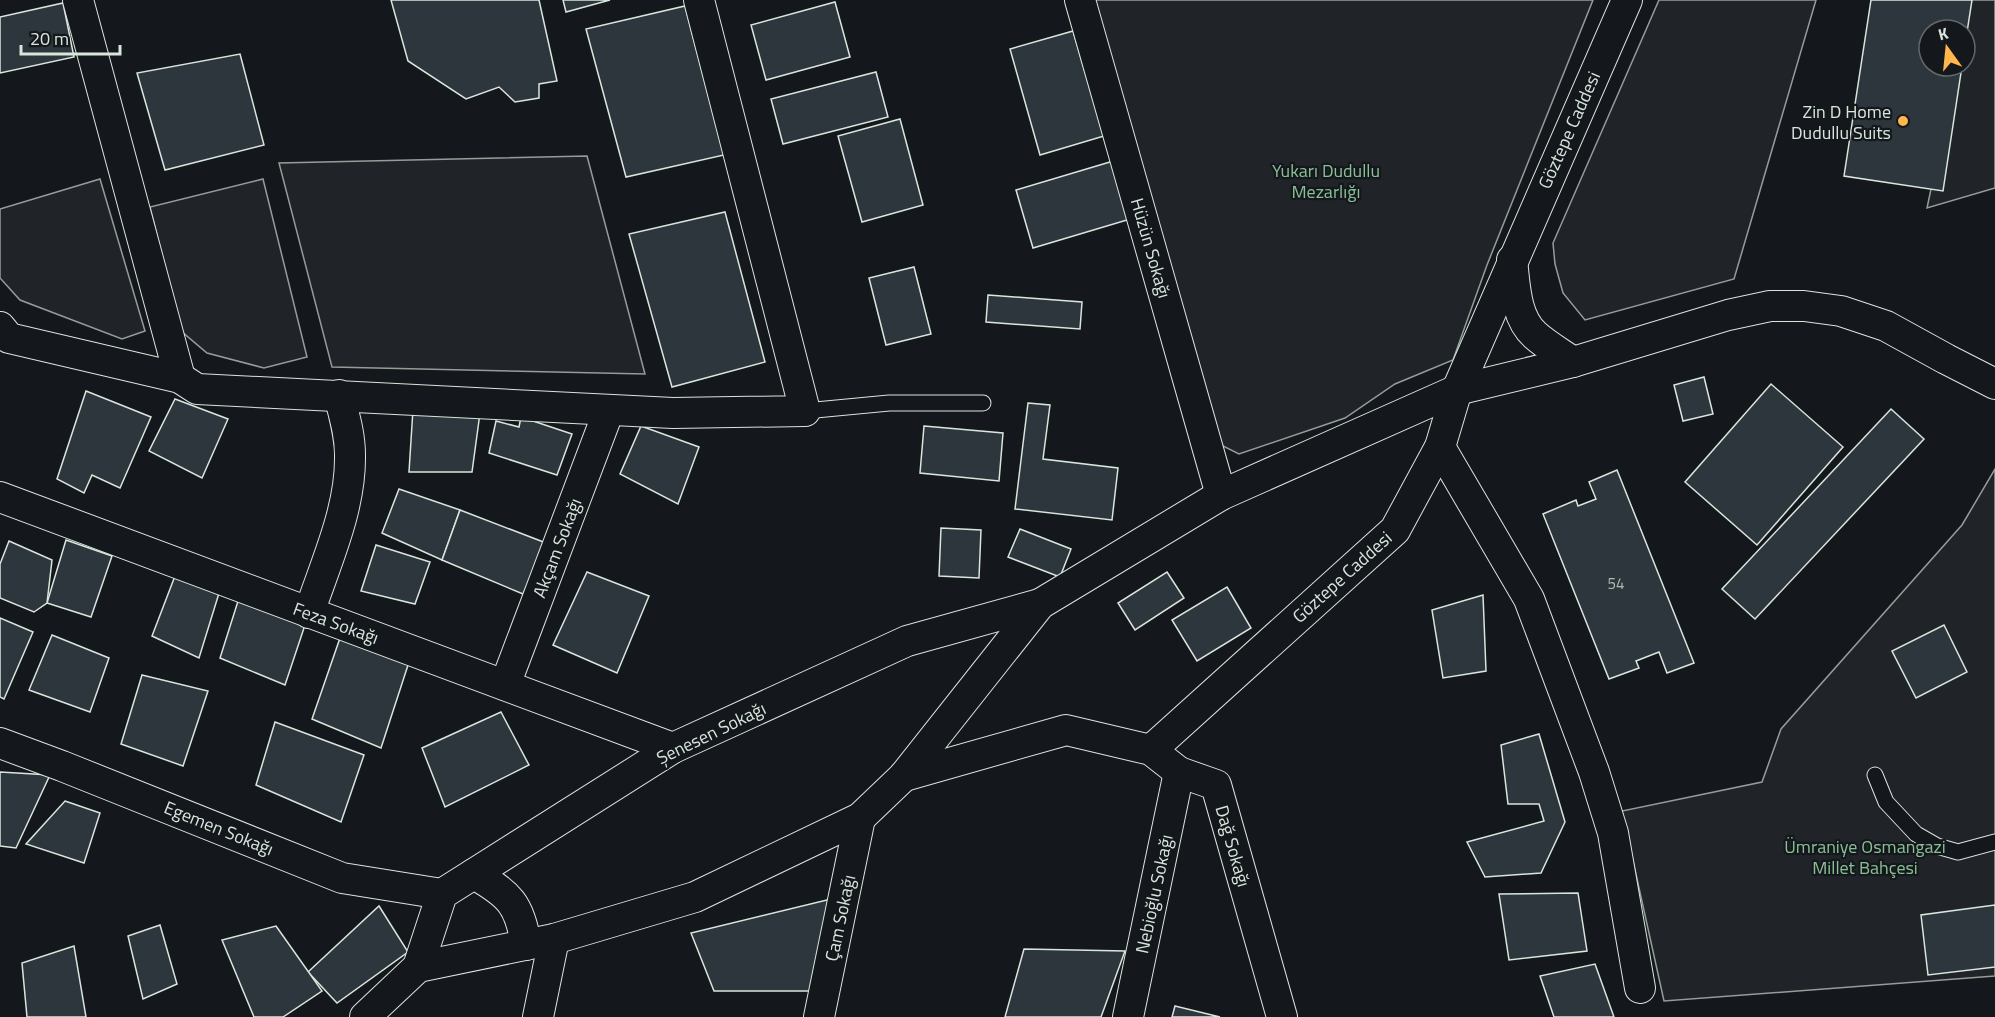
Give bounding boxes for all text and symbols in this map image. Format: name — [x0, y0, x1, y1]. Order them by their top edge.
scale bar — [21, 18, 120, 56]
north arrow — [1917, 18, 1977, 78]
text: K — [1935, 21, 1951, 46]
text: 20 m — [30, 25, 69, 52]
street label: Göztepe Caddesi — [1531, 67, 1607, 193]
place label: Zin D Home Dudullu Suits — [1791, 98, 1891, 146]
marker: Zin D Home Dudullu Suits — [1896, 114, 1910, 128]
park label: Yukarı Dudullu Mezarlığı — [1272, 157, 1380, 205]
street label: Hüzün Sokağı — [1124, 195, 1178, 301]
street label: Akçam Sokağı — [526, 494, 588, 602]
street label: Göztepe Caddesi — [1286, 525, 1398, 629]
house number: 54 — [1608, 572, 1624, 595]
street label: Feza Sokağı — [289, 595, 383, 651]
street label: Şenesen Sokağı — [652, 695, 770, 771]
street label: Egemen Sokağı — [160, 794, 278, 862]
street label: Dağ Sokağı — [1208, 802, 1258, 890]
street label: Nebioğlu Sokağı — [1128, 832, 1180, 956]
park label: Ümraniye Osmangazi Millet Bahçesi — [1784, 833, 1946, 881]
street label: Çam Sokağı — [818, 872, 862, 964]

